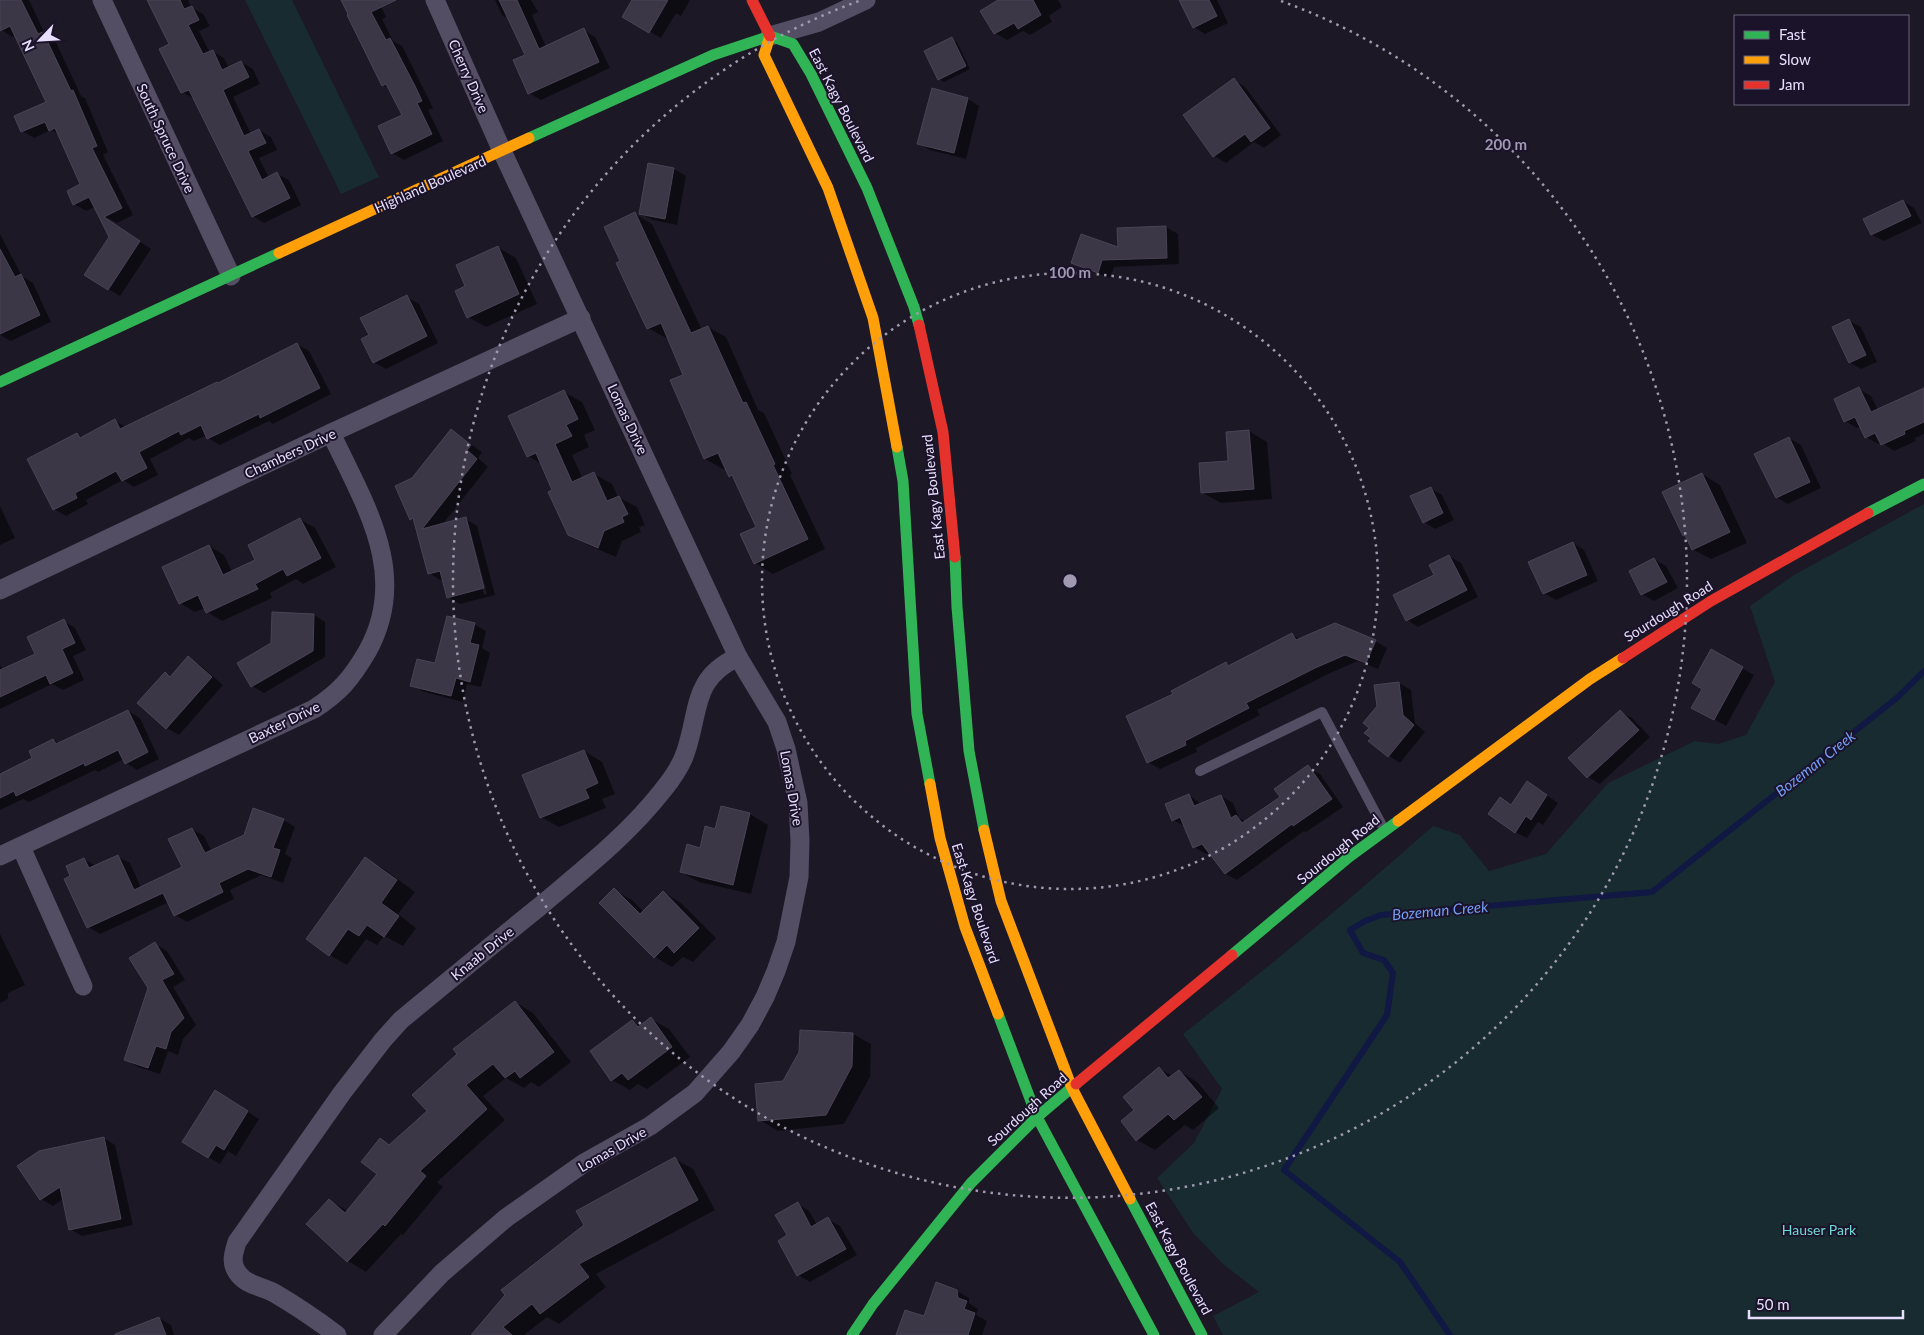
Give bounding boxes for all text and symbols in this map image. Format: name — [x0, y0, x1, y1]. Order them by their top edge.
north arrow — [15, 15, 65, 65]
legend — [1734, 15, 1909, 105]
text: Fast — [1779, 25, 1806, 43]
text: N — [18, 37, 38, 54]
street label: Cherry Drive — [445, 37, 493, 115]
street label: East Kagy Boulevard — [806, 45, 878, 165]
text: Slow — [1779, 50, 1811, 68]
text: Jam — [1779, 75, 1805, 93]
street label: South Spruce Drive — [133, 81, 199, 195]
text: 200 m — [1485, 135, 1527, 153]
street label: Highland Boulevard — [372, 152, 488, 216]
text: 100 m — [1049, 263, 1091, 281]
street label: Lomas Drive — [604, 381, 652, 457]
street label: Chambers Drive — [242, 424, 338, 482]
street label: East Kagy Boulevard — [918, 434, 948, 560]
centre of rings — [1061, 572, 1079, 590]
street label: Sourdough Road — [1620, 577, 1716, 645]
street label: Baxter Drive — [246, 697, 322, 747]
water label: Bozeman Creek — [1771, 726, 1859, 800]
street label: Lomas Drive — [777, 749, 807, 827]
street label: Sourdough Road — [1293, 810, 1383, 888]
street label: East Kagy Boulevard — [949, 841, 1003, 965]
water label: Bozeman Creek — [1391, 897, 1490, 923]
street label: Knaab Drive — [447, 923, 517, 983]
street label: Sourdough Road — [984, 1069, 1070, 1149]
street label: Lomas Drive — [575, 1123, 649, 1175]
street label: East Kagy Boulevard — [1142, 1199, 1216, 1317]
park label: Hauser Park — [1782, 1221, 1857, 1238]
scale bar — [1749, 1288, 1903, 1320]
text: 50 m — [1756, 1295, 1790, 1313]

